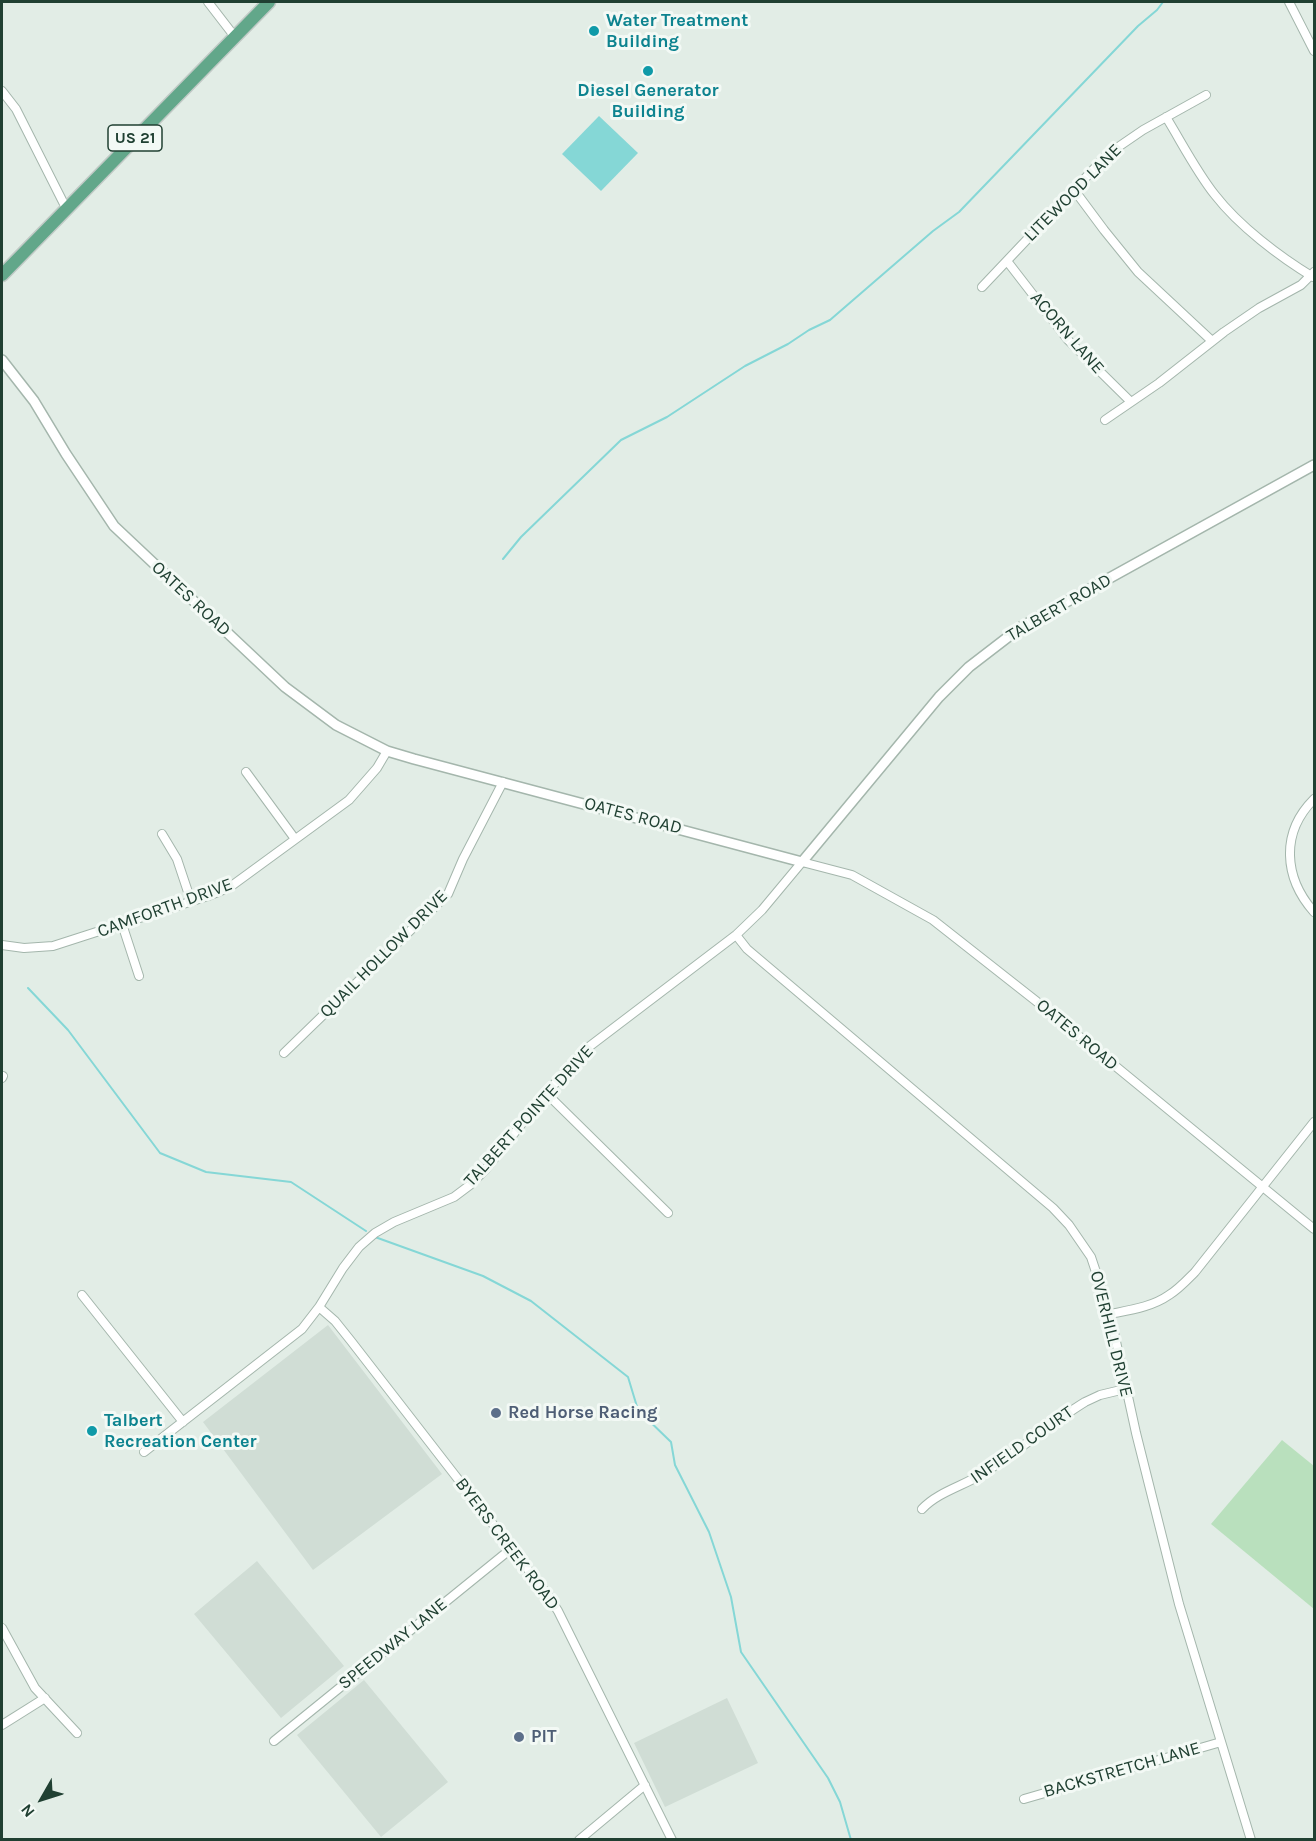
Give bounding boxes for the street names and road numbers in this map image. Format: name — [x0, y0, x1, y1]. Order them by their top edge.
road number: US 21 — [108, 125, 162, 151]
street label: LITEWOOD LANE — [1020, 140, 1126, 246]
street label: ACORN LANE — [1025, 288, 1109, 378]
street label: OATES ROAD — [147, 557, 235, 641]
street label: TALBERT ROAD — [1003, 569, 1115, 647]
street label: OATES ROAD — [582, 793, 684, 839]
street label: CAMFORTH DRIVE — [94, 874, 236, 942]
street label: QUAIL HOLLOW DRIVE — [315, 885, 453, 1023]
street label: OATES ROAD — [1032, 994, 1122, 1076]
street label: TALBERT POINTE DRIVE — [460, 1041, 598, 1191]
street label: OVERHILL DRIVE — [1085, 1269, 1137, 1399]
street label: INFIELD COURT — [966, 1401, 1078, 1489]
street label: BYERS CREEK ROAD — [450, 1474, 564, 1614]
street label: SPEEDWAY LANE — [334, 1594, 452, 1694]
street label: BACKSTRETCH LANE — [1041, 1737, 1203, 1803]

